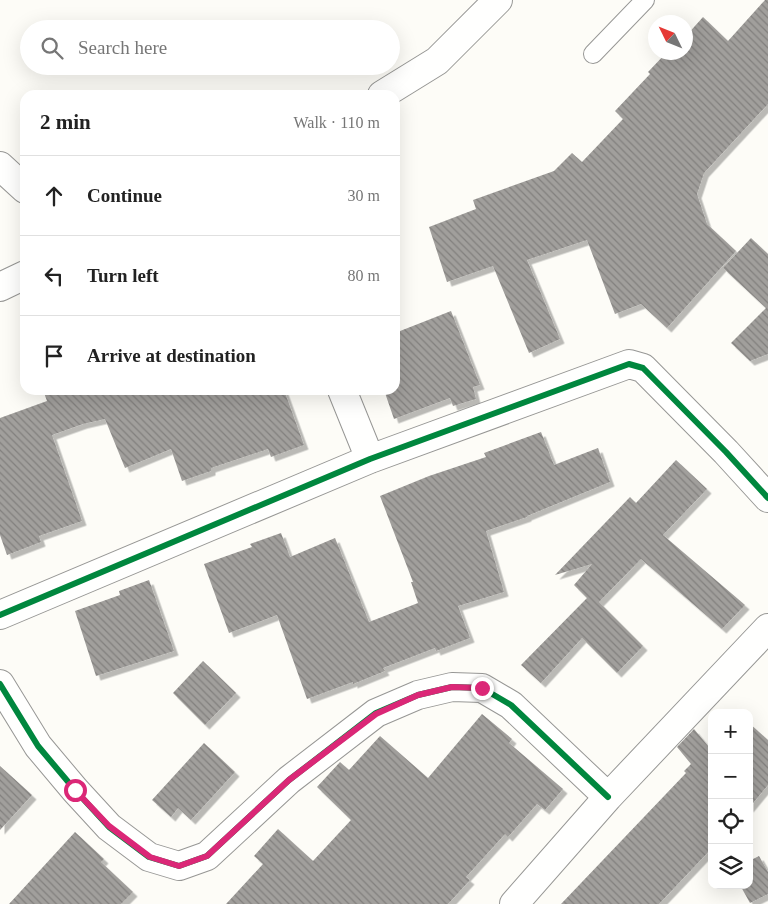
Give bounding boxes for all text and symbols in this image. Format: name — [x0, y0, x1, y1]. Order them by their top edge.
north arrow — [648, 15, 693, 60]
search box — [20, 20, 400, 75]
icon: search — [38, 34, 66, 62]
text: Search here — [78, 37, 167, 58]
text: 2 min — [40, 110, 91, 134]
text: Walk · 110 m — [293, 114, 380, 131]
icon: ahead — [40, 182, 68, 210]
text: Continue — [87, 185, 162, 206]
text: 30 m — [348, 187, 380, 204]
icon: left — [40, 262, 68, 290]
text: Turn left — [87, 265, 159, 286]
text: 80 m — [348, 267, 380, 284]
icon: arrive — [40, 342, 68, 370]
text: Arrive at destination — [87, 345, 256, 366]
route end — [471, 677, 494, 700]
map controls — [708, 709, 753, 889]
button: + — [708, 709, 753, 754]
button: − — [708, 754, 753, 799]
route start — [64, 779, 87, 802]
button: locate — [708, 799, 753, 844]
button: layers — [708, 844, 753, 889]

